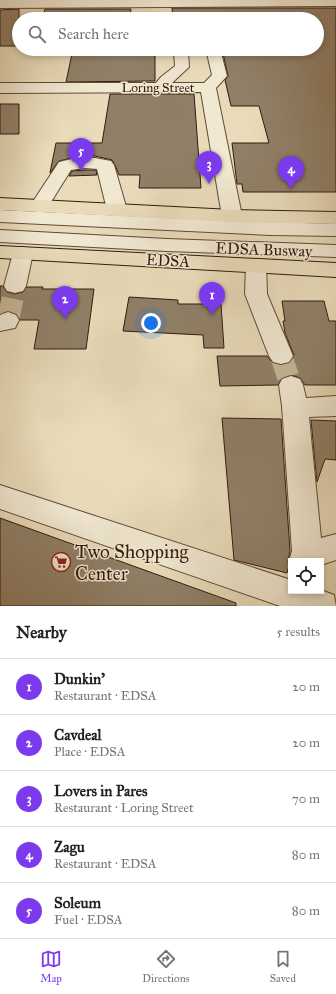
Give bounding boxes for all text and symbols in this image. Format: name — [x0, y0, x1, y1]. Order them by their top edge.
search box — [12, 12, 324, 56]
icon: search — [26, 23, 48, 45]
text: Search here — [58, 25, 129, 43]
street label: Loring Street — [122, 80, 195, 96]
pin: 5 — [68, 138, 94, 171]
pin: 3 — [196, 151, 222, 184]
pin: 4 — [278, 156, 304, 189]
street label: EDSA Busway — [215, 238, 313, 261]
street label: EDSA — [145, 250, 191, 271]
pin: 1 — [199, 282, 225, 315]
pin: 2 — [52, 286, 78, 319]
your location — [141, 313, 161, 333]
place label: Two Shopping Center — [75, 540, 189, 585]
supermarket icon: Two Shopping Center — [50, 551, 72, 573]
map controls — [288, 558, 324, 594]
button: locate — [288, 558, 324, 594]
text: Nearby — [16, 622, 67, 643]
text: 5 results — [276, 624, 320, 640]
text: Dunkin' — [54, 670, 105, 688]
text: 1 — [26, 679, 32, 695]
text: 20 m — [292, 679, 320, 695]
text: Restaurant · EDSA — [54, 688, 156, 704]
text: Cavdeal — [54, 726, 102, 744]
text: 2 — [26, 735, 32, 751]
text: 20 m — [292, 735, 320, 751]
text: Place · EDSA — [54, 744, 126, 760]
text: Lovers in Pares — [54, 782, 148, 800]
text: 3 — [26, 791, 32, 807]
text: 70 m — [292, 791, 320, 807]
text: Restaurant · Loring Street — [54, 800, 193, 816]
text: Zagu — [54, 838, 85, 856]
text: 4 — [25, 847, 33, 863]
text: 80 m — [292, 847, 320, 863]
text: Restaurant · EDSA — [54, 856, 156, 872]
text: Soleum — [54, 894, 101, 912]
text: 5 — [26, 903, 32, 919]
text: 80 m — [292, 903, 320, 919]
text: Fuel · EDSA — [54, 912, 122, 928]
tab: Map — [40, 948, 62, 985]
tab: Directions — [142, 948, 190, 985]
tab: Saved — [270, 948, 296, 985]

